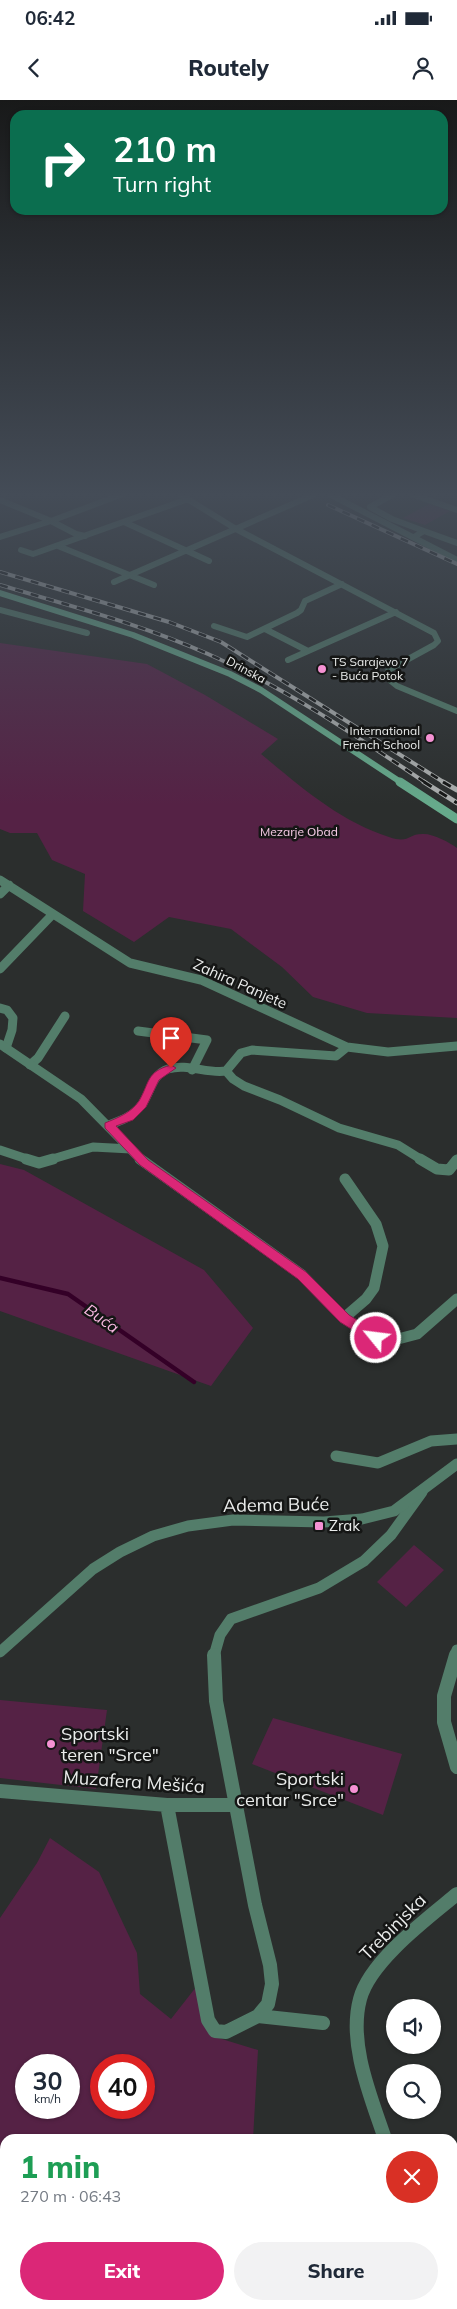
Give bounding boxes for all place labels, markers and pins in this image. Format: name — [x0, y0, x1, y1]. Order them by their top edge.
place label: TS Sarajevo 7 - Buća Potok — [332, 654, 409, 683]
marker: TS Sarajevo 7 - Buća Potok — [316, 663, 328, 675]
place label: International French School — [342, 723, 420, 752]
marker: International French School — [424, 732, 436, 744]
pin — [150, 1017, 192, 1068]
place label: Zrak — [329, 1516, 360, 1535]
marker: Zrak — [313, 1520, 325, 1532]
place label: Sportski teren "Srce" — [61, 1722, 159, 1766]
marker: Sportski teren "Srce" — [45, 1738, 57, 1750]
place label: Sportski centar "Srce" — [236, 1767, 344, 1811]
marker: Sportski centar "Srce" — [348, 1783, 360, 1795]

